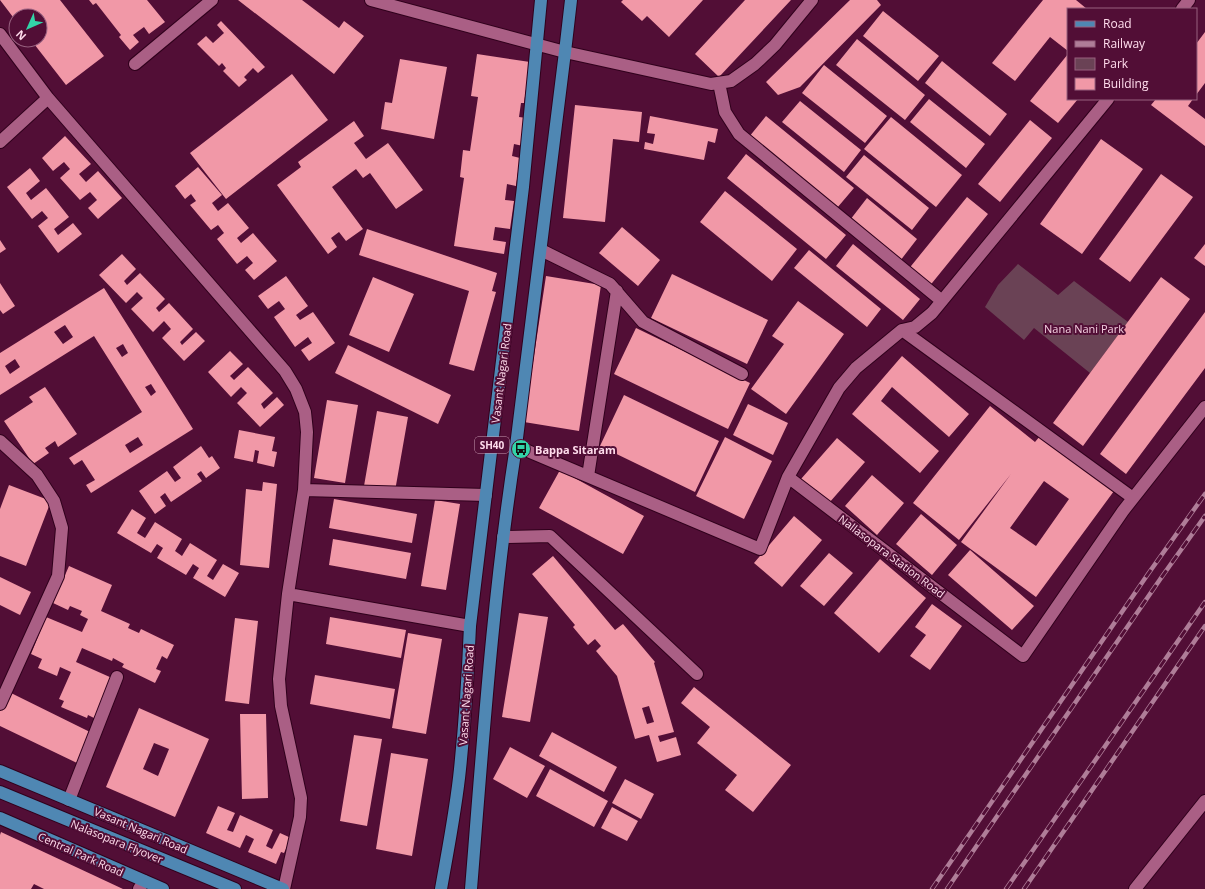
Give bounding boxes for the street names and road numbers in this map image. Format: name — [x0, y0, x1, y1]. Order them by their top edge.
street label: Vasant Nagari Road — [487, 322, 515, 424]
road number: SH40 — [475, 437, 509, 453]
street label: Nallasopara Station Road — [836, 511, 948, 601]
street label: Vasant Nagari Road — [455, 644, 477, 746]
street label: Vasant Nagari Road — [92, 803, 190, 857]
street label: Nalasopara Flyover — [69, 816, 166, 867]
street label: Central Park Road — [36, 828, 126, 880]

